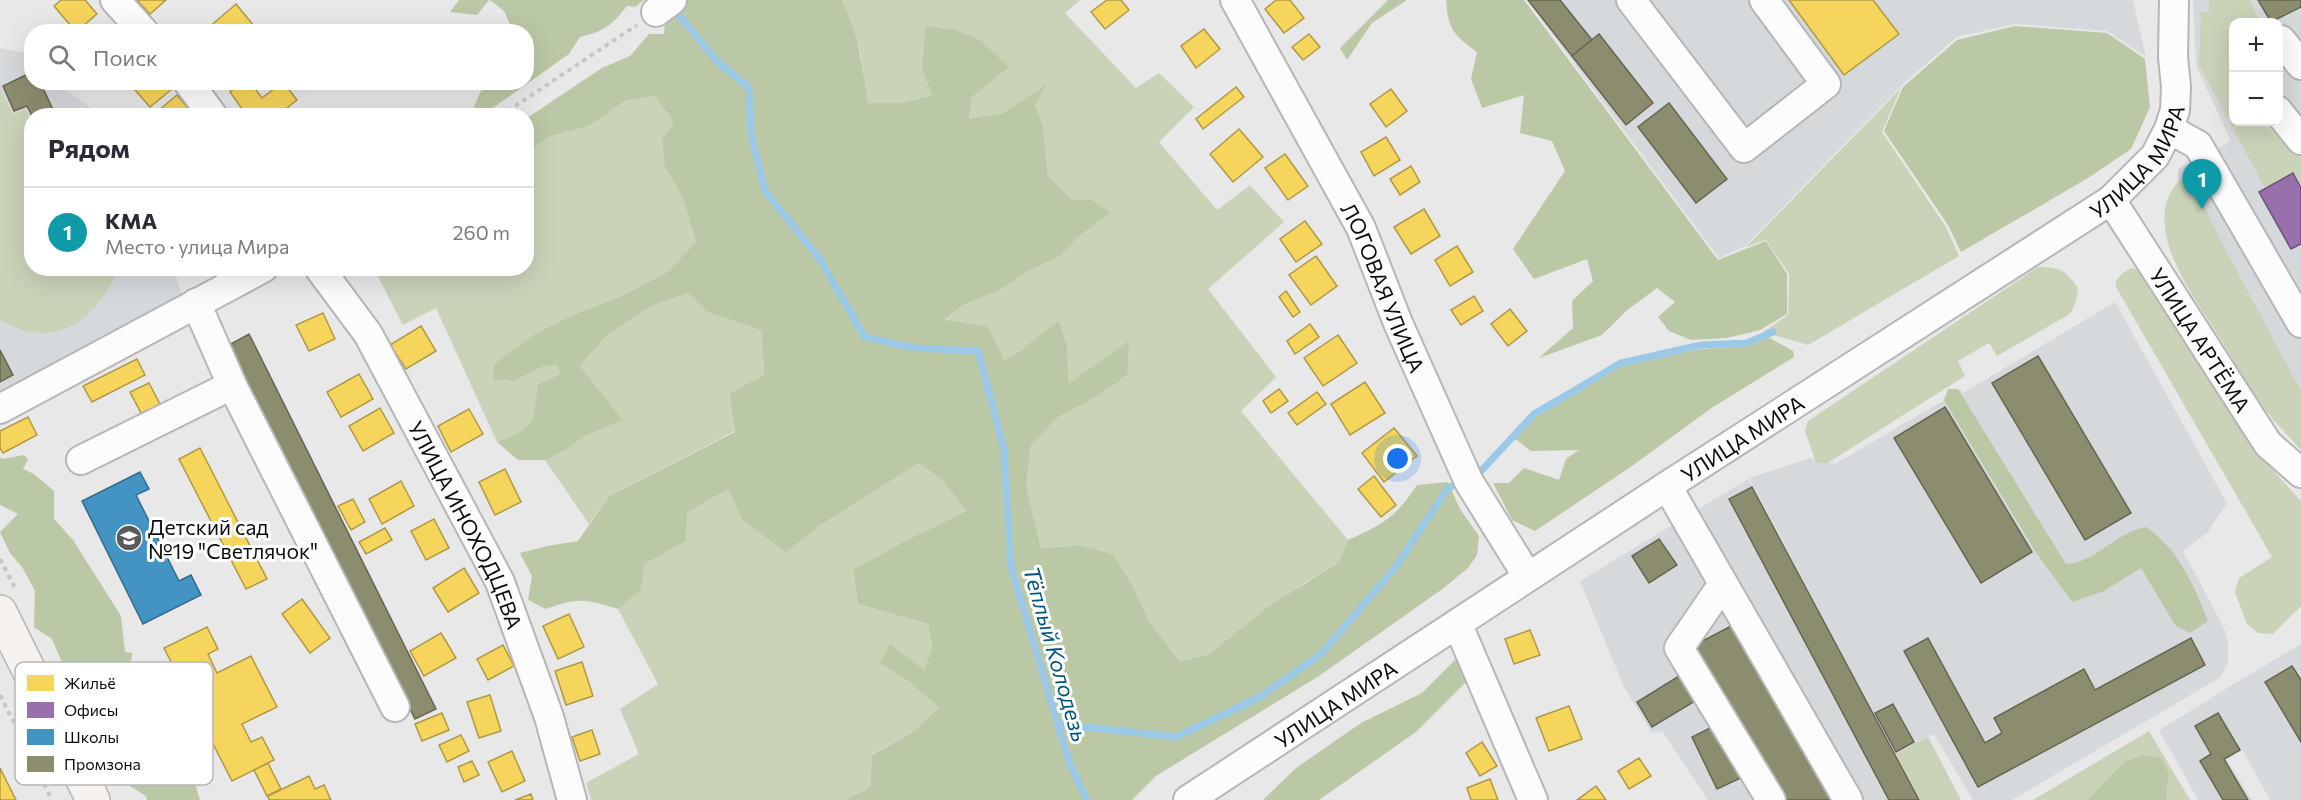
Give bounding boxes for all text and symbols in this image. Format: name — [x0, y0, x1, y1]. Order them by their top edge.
map controls — [2229, 18, 2283, 126]
button: + — [2229, 18, 2283, 72]
search box — [24, 24, 534, 90]
icon: search — [45, 41, 78, 74]
text: Поиск — [93, 44, 158, 71]
button: − — [2229, 72, 2283, 126]
street label: УЛИЦА МИРА — [2085, 101, 2188, 223]
text: Рядом — [48, 132, 130, 163]
pin: 1 — [2182, 160, 2222, 209]
street label: ЛОГОВАЯ УЛИЦА — [1337, 198, 1431, 376]
text: КМА — [105, 207, 157, 234]
text: 1 — [63, 220, 72, 244]
text: 260 m — [452, 220, 510, 244]
text: Место · улица Мира — [105, 234, 289, 258]
street label: УЛИЦА АРТЁМА — [2145, 263, 2256, 416]
street label: УЛИЦА МИРА — [1676, 389, 1808, 486]
street label: УЛИЦА ИНОХОДЦЕВА — [404, 416, 528, 632]
your location — [1383, 444, 1412, 473]
place label: Детский сад №19 "Светлячок" — [148, 514, 318, 563]
school or university icon: Детский сад №19 "Светлячок" — [114, 523, 144, 553]
water label: Тёплый Колодезь — [1018, 563, 1094, 745]
street label: УЛИЦА МИРА — [1269, 654, 1401, 753]
legend — [15, 662, 213, 785]
text: Жильё — [64, 673, 116, 692]
text: Офисы — [64, 700, 118, 719]
text: Школы — [64, 727, 119, 746]
text: Промзона — [64, 754, 141, 773]

